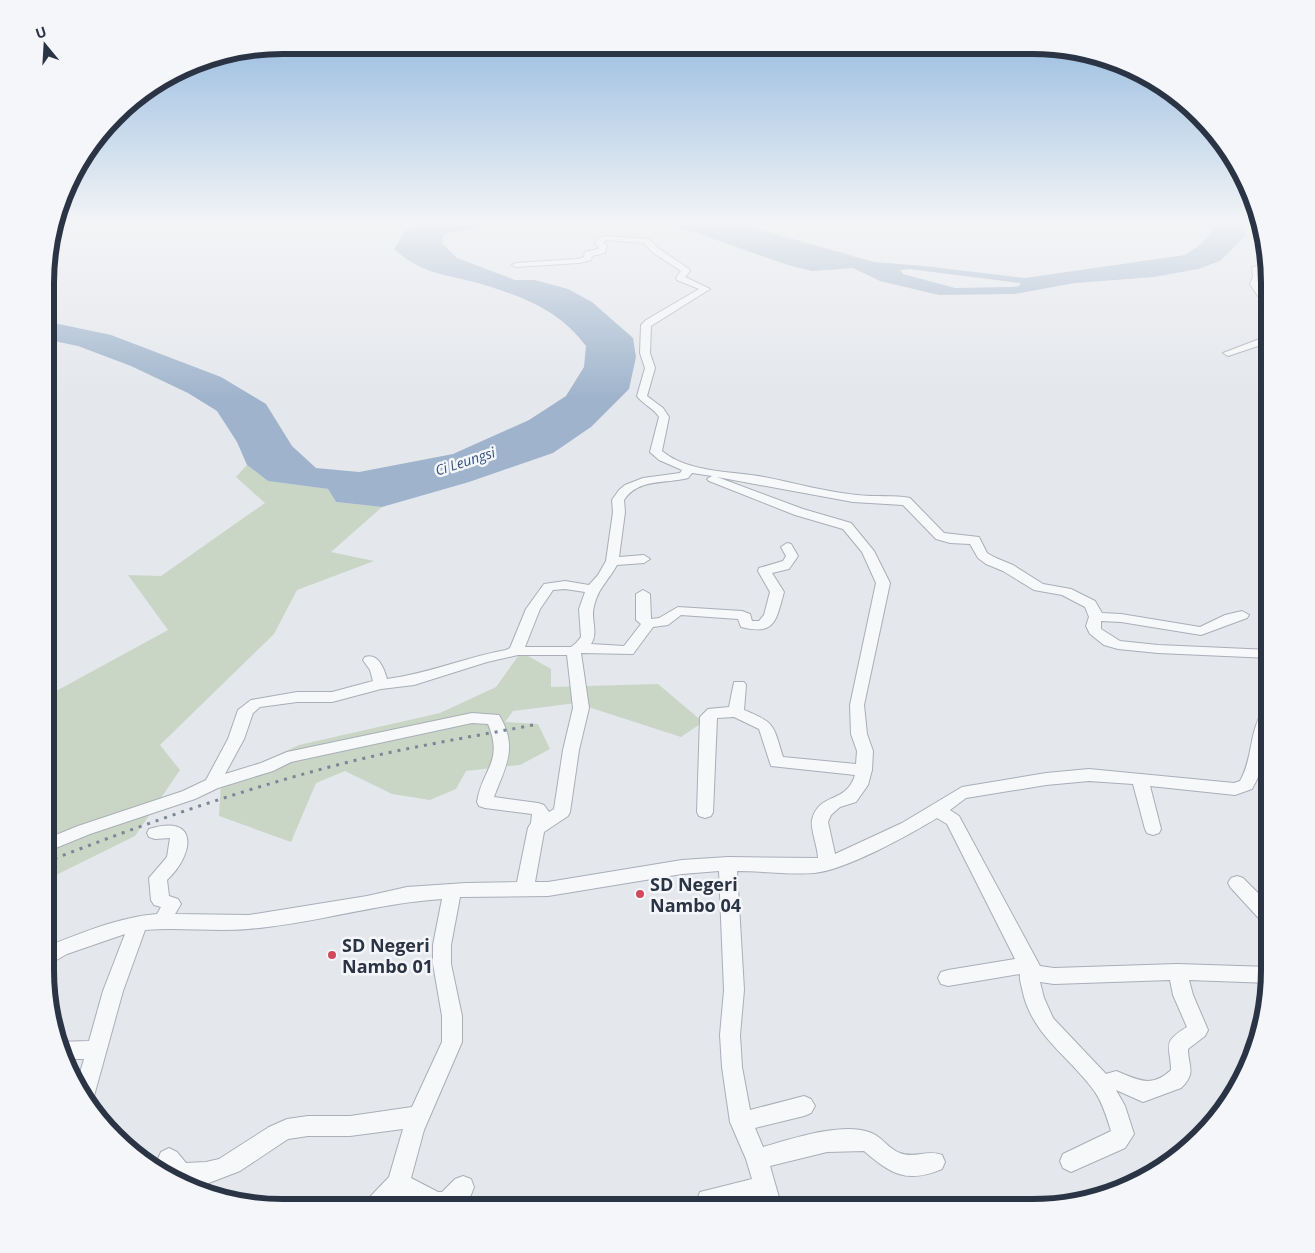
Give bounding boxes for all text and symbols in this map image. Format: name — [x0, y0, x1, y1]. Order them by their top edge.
north arrow — [20, 20, 70, 70]
text: U — [33, 21, 49, 43]
water label: Ci Leungsi — [433, 442, 498, 480]
place label: SD Negeri Nambo 04 — [650, 872, 741, 917]
marker: SD Negeri Nambo 04 — [634, 888, 646, 900]
place label: SD Negeri Nambo 01 — [342, 933, 433, 978]
marker: SD Negeri Nambo 01 — [326, 949, 338, 961]

